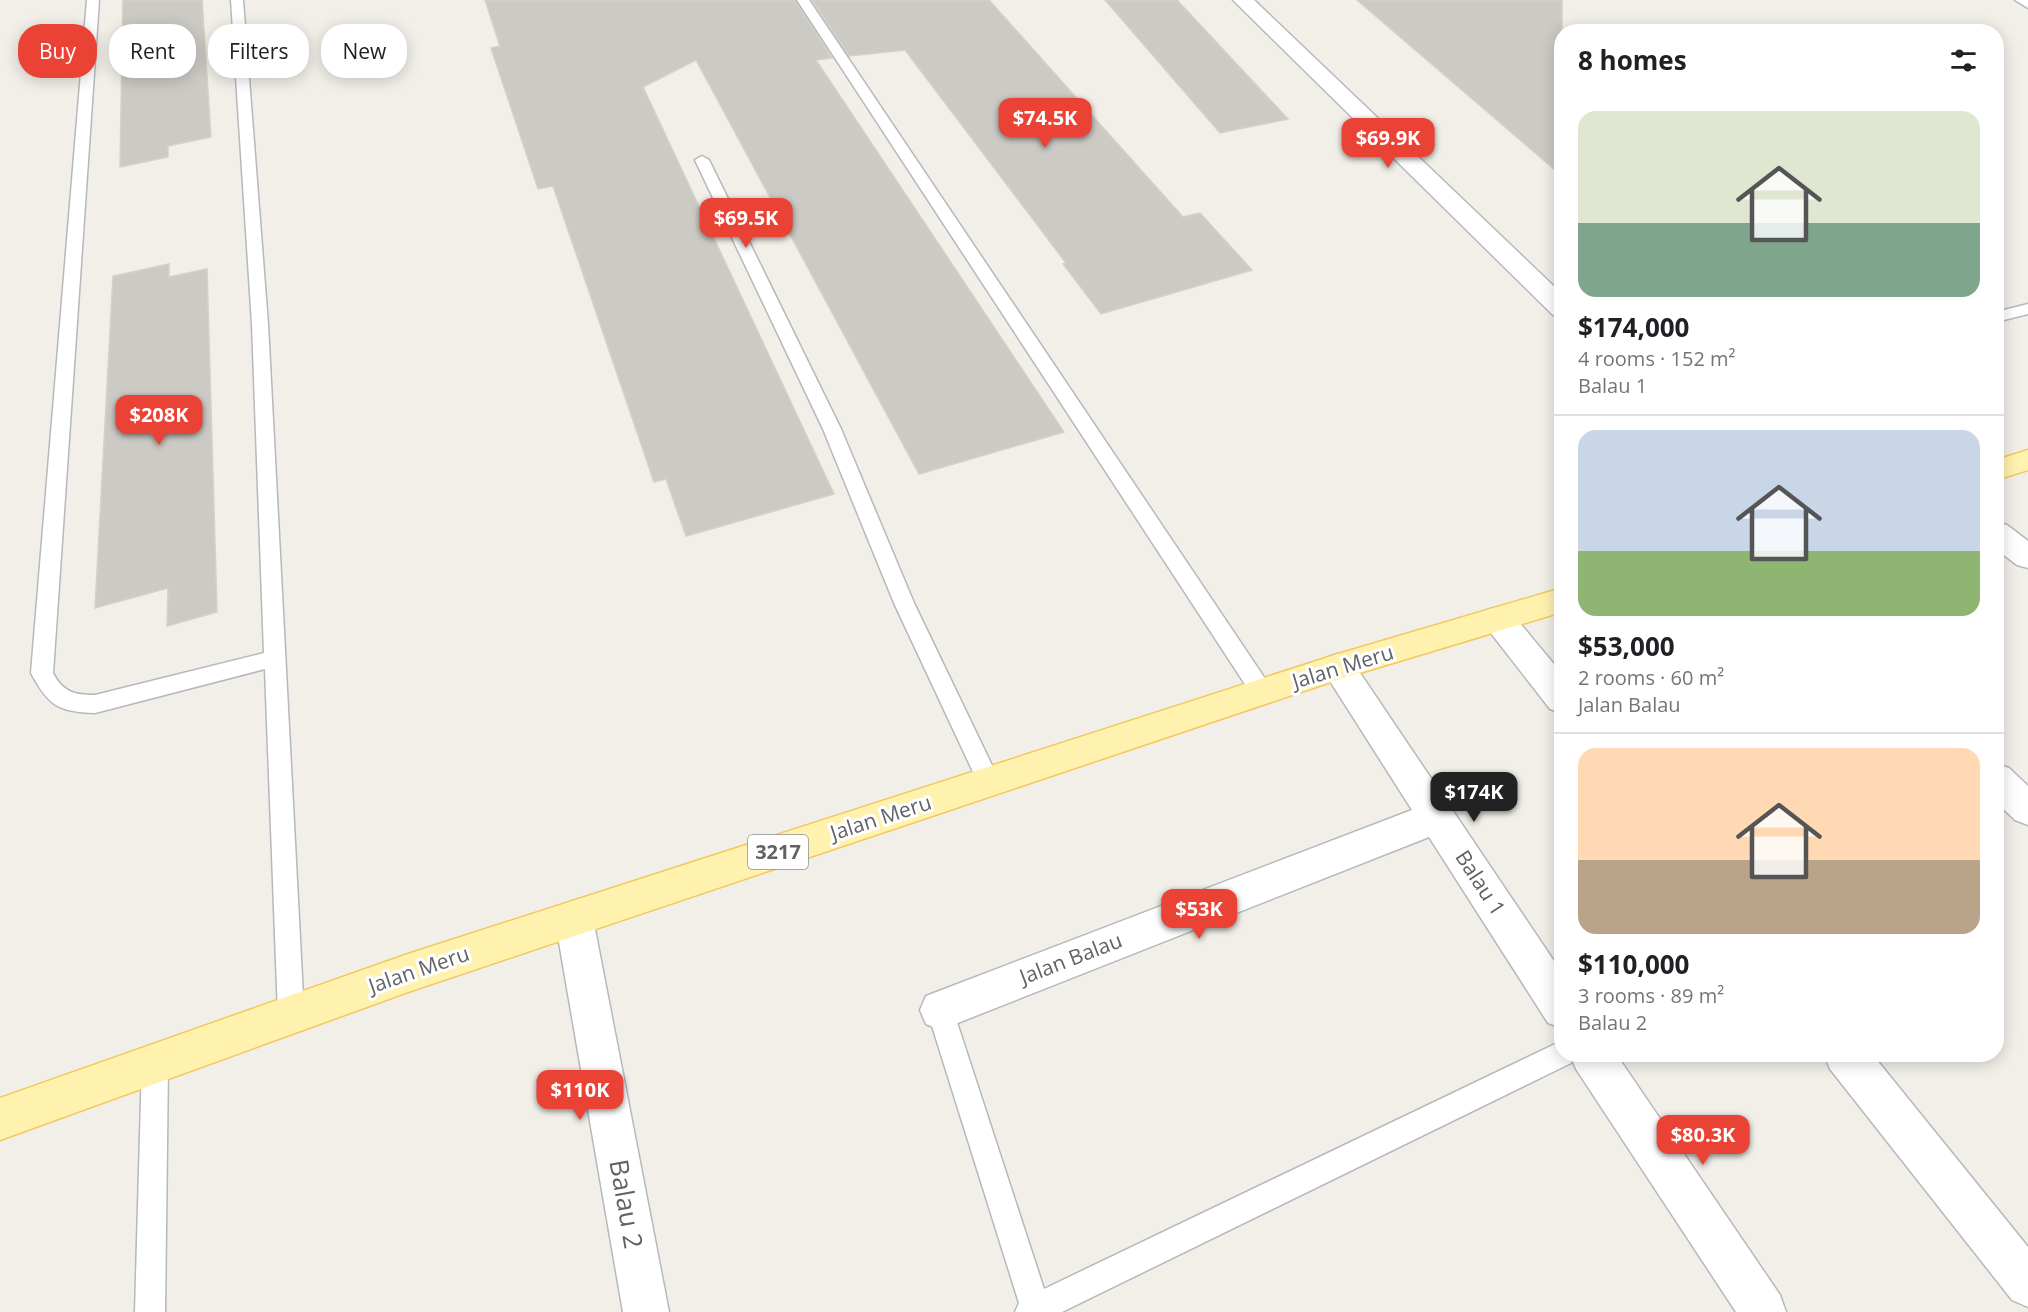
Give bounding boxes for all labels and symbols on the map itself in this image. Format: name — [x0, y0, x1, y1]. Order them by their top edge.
pin: $74.5K — [996, 98, 1094, 149]
pin: $69.9K — [1339, 118, 1437, 169]
pin: $69.5K — [697, 198, 795, 249]
pin: $208K — [117, 395, 201, 446]
street label: Jalan Meru — [1287, 637, 1397, 695]
pin: $174K — [1432, 772, 1516, 823]
street label: Jalan Meru — [825, 788, 935, 847]
road number: 3217 — [748, 835, 808, 869]
street label: Balau 1 — [1449, 844, 1512, 921]
pin: $53K — [1163, 889, 1235, 940]
street label: Jalan Balau — [1013, 926, 1126, 991]
street label: Jalan Meru — [363, 939, 473, 1000]
pin: $110K — [538, 1070, 622, 1121]
pin: $80.3K — [1654, 1115, 1752, 1166]
street label: Balau 2 — [601, 1156, 653, 1251]

